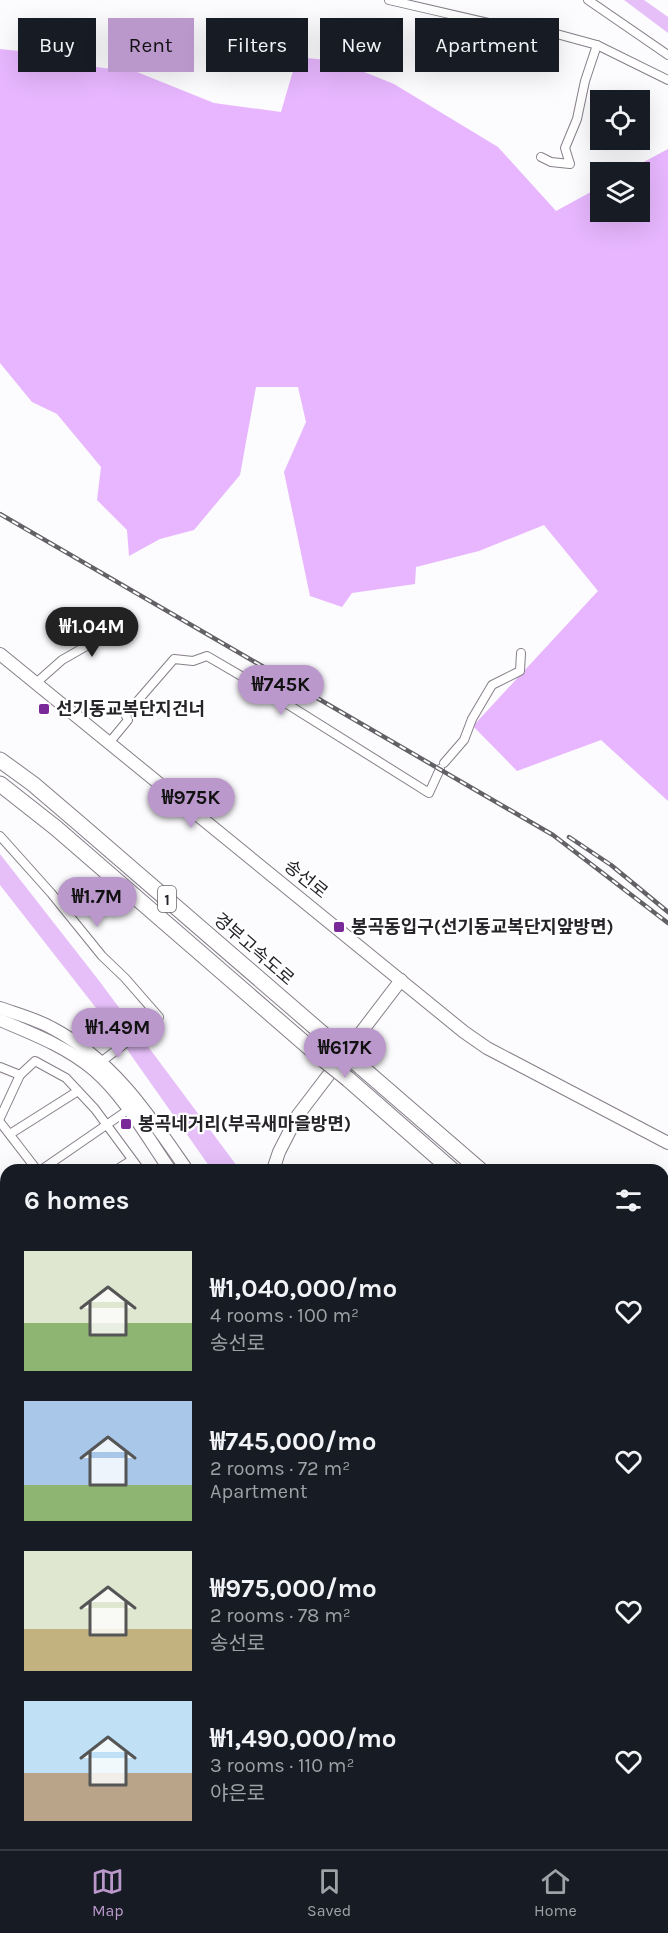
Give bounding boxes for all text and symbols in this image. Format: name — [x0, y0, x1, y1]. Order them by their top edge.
chip: Buy — [18, 18, 96, 72]
chip: Rent — [108, 18, 194, 72]
chip: Filters — [206, 18, 308, 72]
chip: New — [320, 18, 403, 72]
chip: Apartment — [415, 18, 559, 72]
map controls — [590, 90, 650, 222]
button: locate — [590, 90, 650, 150]
button: layers — [590, 162, 650, 222]
pin: ₩1.04M — [43, 607, 141, 658]
text: ₩1.04M — [59, 615, 125, 638]
pin: ₩745K — [239, 665, 323, 716]
text: ₩745K — [252, 673, 310, 696]
place label: 선기동교복단지건너 — [56, 698, 205, 720]
marker: 선기동교복단지건너 — [37, 702, 51, 716]
pin: ₩975K — [149, 778, 233, 829]
text: ₩975K — [162, 786, 220, 809]
street label: 송선로 — [280, 855, 332, 903]
pin: ₩1.7M — [55, 877, 139, 928]
text: ₩1.7M — [72, 885, 122, 908]
road number: 1 — [158, 886, 176, 912]
street label: 경부고속도로 — [209, 908, 299, 990]
place label: 봉곡동입구(선기동교복단지앞방면) — [351, 916, 614, 938]
marker: 봉곡동입구(선기동교복단지앞방면) — [332, 920, 346, 934]
pin: ₩1.49M — [69, 1008, 167, 1059]
text: ₩1.49M — [86, 1016, 150, 1039]
pin: ₩617K — [303, 1028, 387, 1079]
text: ₩617K — [318, 1036, 372, 1059]
place label: 봉곡네거리(부곡새마을방면) — [138, 1113, 351, 1135]
marker: 봉곡네거리(부곡새마을방면) — [119, 1117, 133, 1131]
icon: filters — [612, 1184, 645, 1217]
text: 6 homes — [24, 1185, 129, 1216]
text: ₩1,040,000/mo — [210, 1273, 397, 1304]
icon: home — [72, 1275, 144, 1347]
icon: heart — [612, 1295, 645, 1328]
text: 4 rooms · 100 m² — [210, 1304, 359, 1327]
text: 송선로 — [210, 1332, 265, 1355]
icon: home — [72, 1425, 144, 1497]
text: ₩745,000/mo — [210, 1426, 376, 1457]
icon: heart — [612, 1445, 645, 1478]
text: 2 rooms · 72 m² — [210, 1457, 350, 1480]
text: Apartment — [210, 1480, 308, 1503]
text: ₩975,000/mo — [210, 1573, 377, 1604]
icon: home — [72, 1575, 144, 1647]
icon: heart — [612, 1595, 645, 1628]
text: 2 rooms · 78 m² — [210, 1604, 351, 1627]
text: 송선로 — [210, 1632, 265, 1655]
text: ₩1,490,000/mo — [210, 1723, 397, 1754]
icon: home — [72, 1725, 144, 1797]
icon: heart — [612, 1745, 645, 1778]
text: 3 rooms · 110 m² — [210, 1754, 355, 1777]
text: 야은로 — [210, 1782, 265, 1805]
tab: Map — [91, 1865, 124, 1920]
tab: Saved — [307, 1865, 351, 1920]
tab: Home — [534, 1865, 577, 1920]

